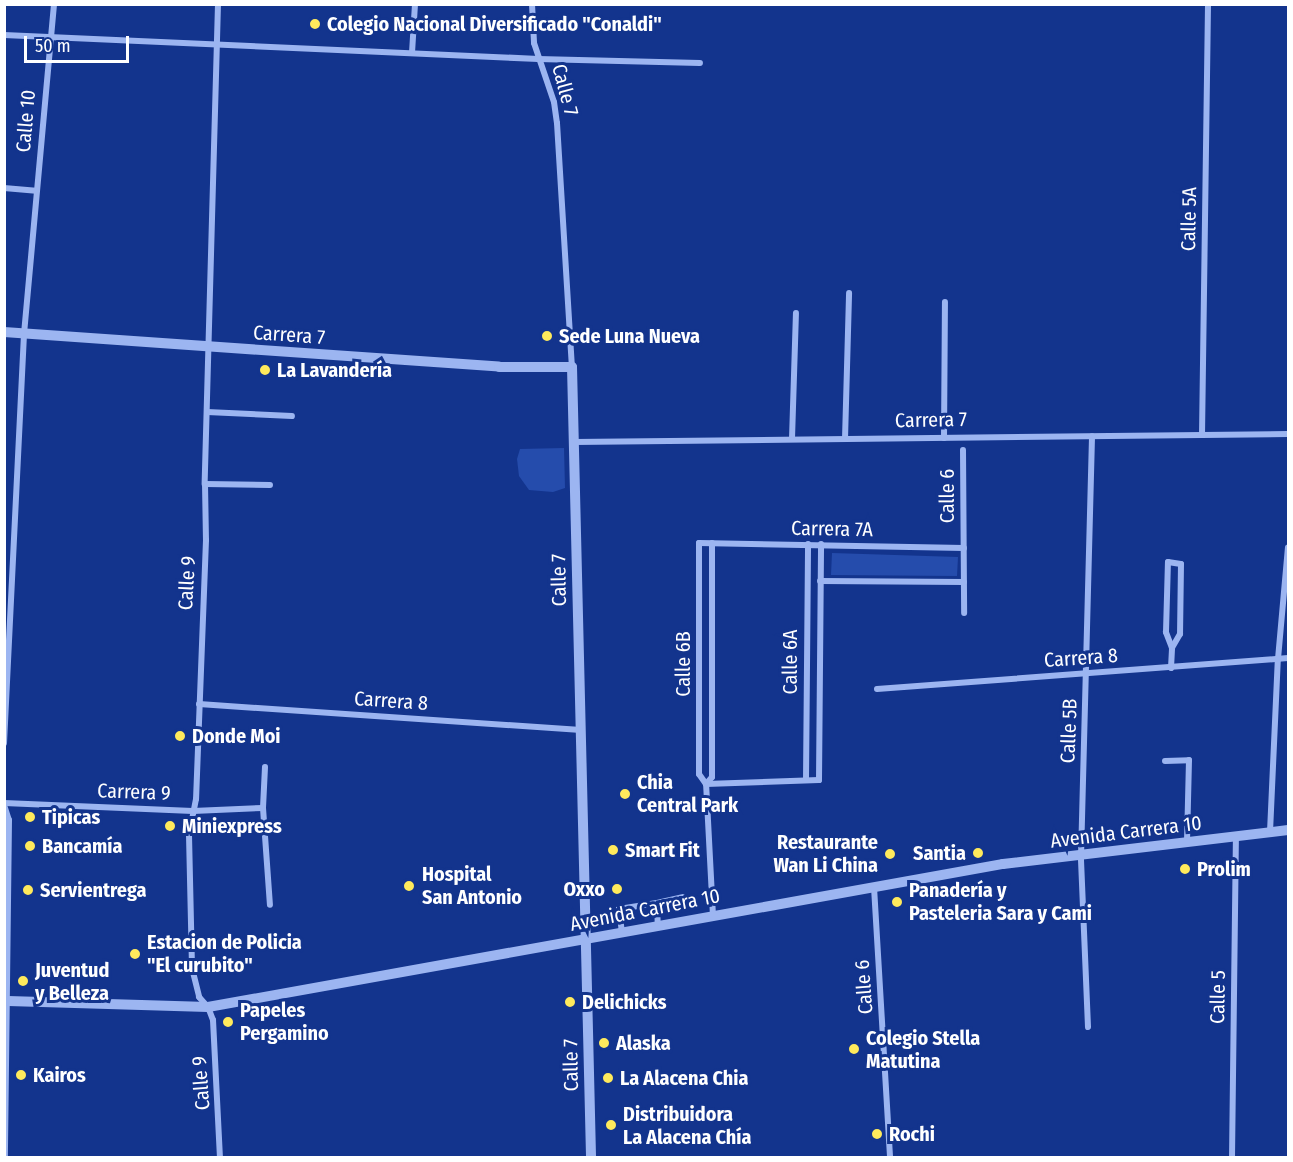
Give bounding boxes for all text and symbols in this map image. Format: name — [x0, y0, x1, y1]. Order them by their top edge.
place label: Colegio Nacional Diversificado "Conaldi" — [327, 12, 662, 36]
marker: Colegio Nacional Diversificado "Conaldi" — [308, 17, 322, 31]
scale bar — [27, 24, 132, 62]
text: 50 m — [35, 35, 71, 57]
street label: Calle 7 — [547, 61, 583, 119]
street label: Calle 10 — [11, 89, 41, 153]
street label: Calle 5A — [1176, 187, 1202, 251]
street label: Carrera 7 — [252, 321, 326, 349]
place label: Sede Luna Nueva — [559, 324, 700, 348]
marker: Sede Luna Nueva — [540, 329, 554, 343]
place label: La Lavandería — [277, 358, 392, 382]
marker: La Lavandería — [258, 363, 272, 377]
street label: Carrera 7 — [895, 407, 967, 433]
street label: Calle 6 — [935, 469, 959, 523]
street label: Carrera 7A — [791, 516, 873, 542]
street label: Calle 7 — [547, 553, 571, 607]
street label: Calle 9 — [174, 555, 200, 611]
street label: Calle 6A — [778, 629, 802, 695]
street label: Calle 6B — [671, 631, 695, 697]
street label: Carrera 8 — [1043, 643, 1119, 673]
street label: Carrera 8 — [353, 686, 429, 716]
street label: Calle 5B — [1056, 698, 1082, 764]
place label: Donde Moi — [192, 724, 281, 748]
marker: Donde Moi — [173, 729, 187, 743]
place label: Chia Central Park — [637, 771, 738, 818]
street label: Carrera 9 — [97, 779, 171, 805]
marker: Chia Central Park — [618, 787, 632, 801]
place label: Tipicas — [42, 805, 100, 829]
marker: Tipicas — [23, 810, 37, 824]
street label: Avenida Carrera 10 — [1049, 811, 1203, 853]
place label: Miniexpress — [182, 814, 282, 838]
marker: Miniexpress — [163, 819, 177, 833]
place label: Restaurante Wan Li China — [774, 831, 878, 878]
place label: Bancamía — [42, 834, 122, 858]
place label: Smart Fit — [625, 838, 700, 862]
marker: Bancamía — [23, 839, 37, 853]
place label: Santia — [913, 841, 966, 865]
marker: Smart Fit — [606, 843, 620, 857]
marker: Santia — [971, 846, 985, 860]
marker: Restaurante Wan Li China — [883, 847, 897, 861]
place label: Prolim — [1197, 857, 1251, 881]
place label: Hospital San Antonio — [422, 862, 522, 909]
marker: Prolim — [1178, 862, 1192, 876]
marker: Hospital San Antonio — [400, 877, 418, 895]
place label: Oxxo — [563, 877, 605, 901]
place label: Servientrega — [40, 878, 146, 902]
place label: Panadería y Pasteleria Sara y Cami — [909, 879, 1092, 926]
marker: Oxxo — [610, 882, 624, 896]
marker: Servientrega — [21, 883, 35, 897]
street label: Avenida Carrera 10 — [568, 884, 722, 936]
marker: Panadería y Pasteleria Sara y Cami — [890, 895, 904, 909]
place label: Estacion de Policia "El curubito" — [147, 930, 302, 977]
marker: Estacion de Policia "El curubito" — [128, 947, 142, 961]
place label: Juventud y Belleza — [35, 958, 109, 1005]
street label: Calle 6 — [850, 959, 878, 1015]
street label: Calle 5 — [1206, 970, 1230, 1024]
marker: Juventud y Belleza — [16, 974, 30, 988]
place label: Delichicks — [582, 990, 667, 1014]
marker: Delichicks — [563, 995, 577, 1009]
place label: Papeles Pergamino — [240, 999, 329, 1046]
marker: Papeles Pergamino — [221, 1015, 235, 1029]
place label: Colegio Stella Matutina — [866, 1026, 980, 1073]
place label: Alaska — [616, 1031, 671, 1055]
marker: Alaska — [597, 1036, 611, 1050]
street label: Calle 7 — [559, 1038, 583, 1092]
marker: Colegio Stella Matutina — [847, 1042, 861, 1056]
street label: Calle 9 — [187, 1055, 215, 1111]
place label: Kairos — [33, 1063, 86, 1087]
place label: La Alacena Chia — [620, 1066, 748, 1090]
marker: Kairos — [14, 1068, 28, 1082]
marker: La Alacena Chia — [601, 1071, 615, 1085]
place label: Distribuidora La Alacena Chía — [623, 1102, 751, 1149]
marker: Distribuidora La Alacena Chía — [604, 1118, 618, 1132]
place label: Rochi — [889, 1122, 935, 1146]
marker: Rochi — [870, 1127, 884, 1141]

